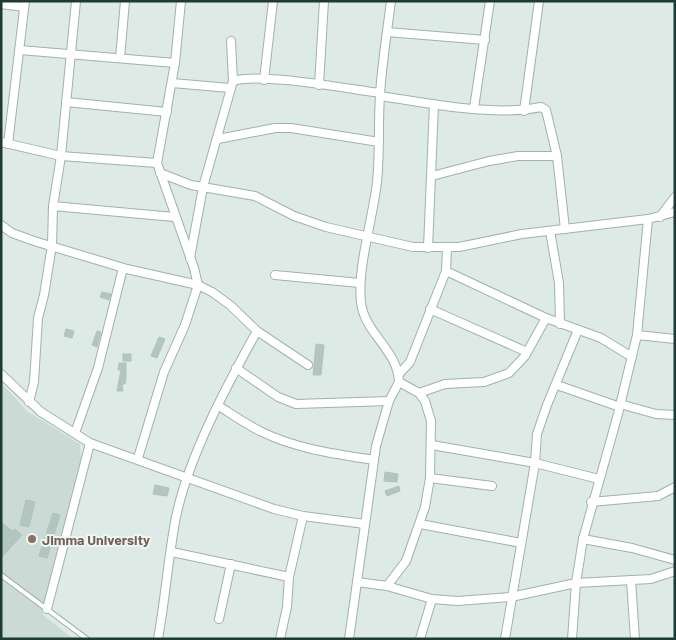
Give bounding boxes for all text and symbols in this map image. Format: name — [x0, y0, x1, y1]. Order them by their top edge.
place label: Jimma University — [42, 531, 150, 548]
marker: Jimma University — [26, 533, 38, 545]

